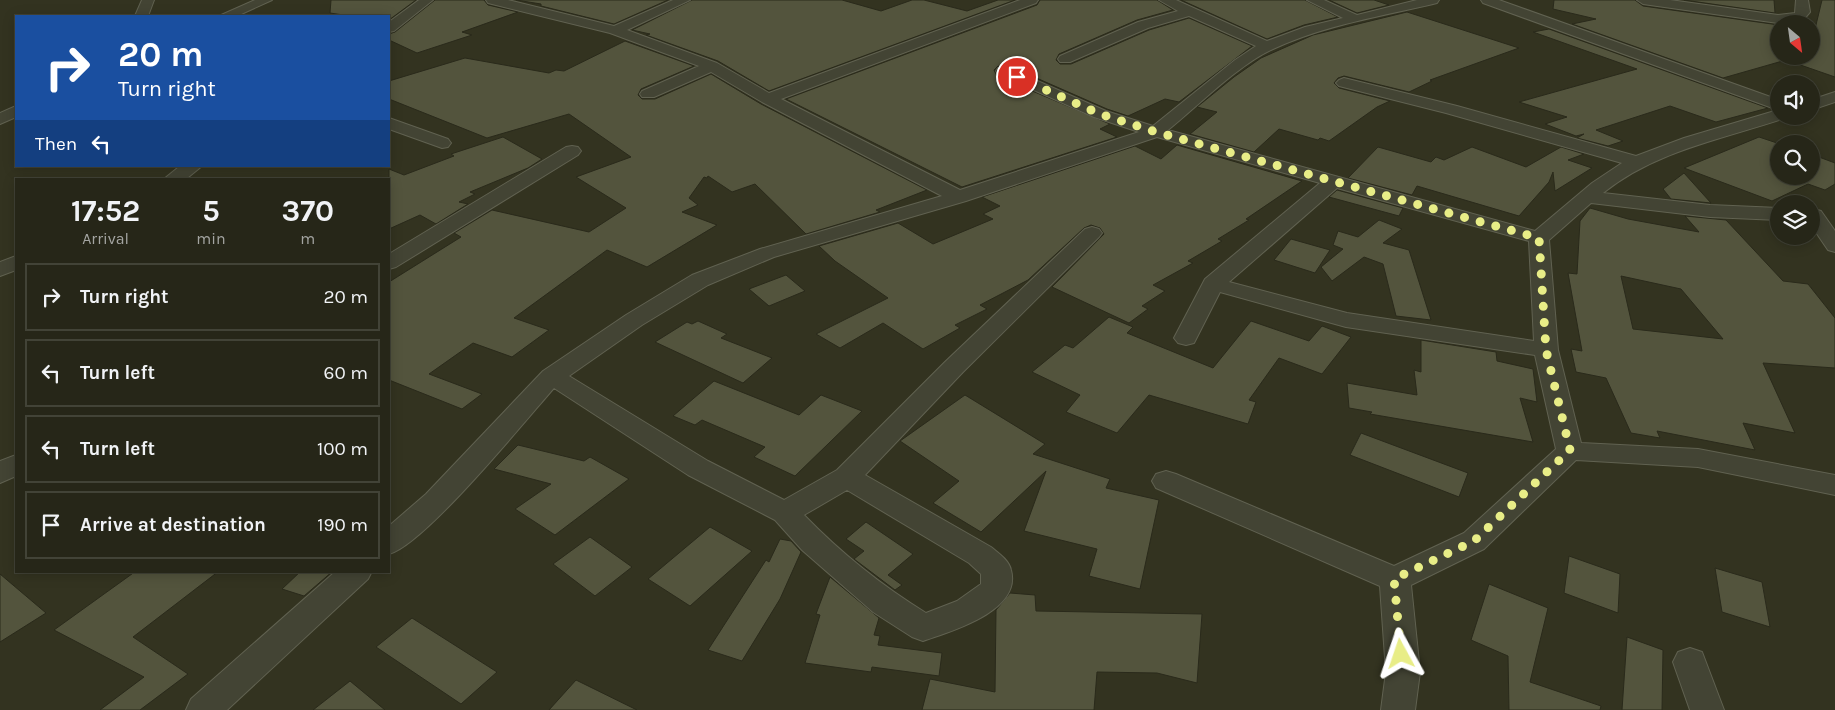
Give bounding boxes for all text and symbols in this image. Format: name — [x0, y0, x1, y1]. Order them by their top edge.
north arrow — [1770, 15, 1820, 65]
map controls — [1770, 15, 1820, 245]
text: 20 m — [118, 34, 203, 75]
icon: right — [35, 35, 100, 100]
pin — [996, 56, 1038, 98]
icon: arrive — [1003, 63, 1031, 91]
button: sound — [1770, 75, 1820, 125]
text: Turn right — [118, 76, 216, 102]
icon: left — [87, 130, 115, 158]
text: Then — [35, 133, 77, 155]
button: search — [1770, 135, 1820, 185]
text: 17:52 — [71, 193, 140, 229]
text: 5 — [202, 193, 220, 229]
text: 370 — [282, 193, 334, 229]
button: layers — [1770, 195, 1820, 245]
text: Arrival — [82, 229, 129, 248]
text: min — [196, 229, 226, 248]
text: m — [300, 229, 315, 248]
icon: right — [37, 283, 65, 311]
text: Turn right — [80, 286, 169, 308]
text: 20 m — [323, 286, 368, 308]
icon: left — [37, 359, 65, 387]
text: Turn left — [80, 362, 155, 384]
text: 60 m — [324, 362, 368, 384]
icon: left — [37, 435, 65, 463]
text: Turn left — [80, 438, 155, 460]
text: 100 m — [317, 438, 368, 460]
icon: arrive — [37, 511, 65, 539]
text: Arrive at destination — [80, 514, 266, 536]
text: 190 m — [317, 514, 368, 536]
position arrow — [1374, 627, 1426, 679]

